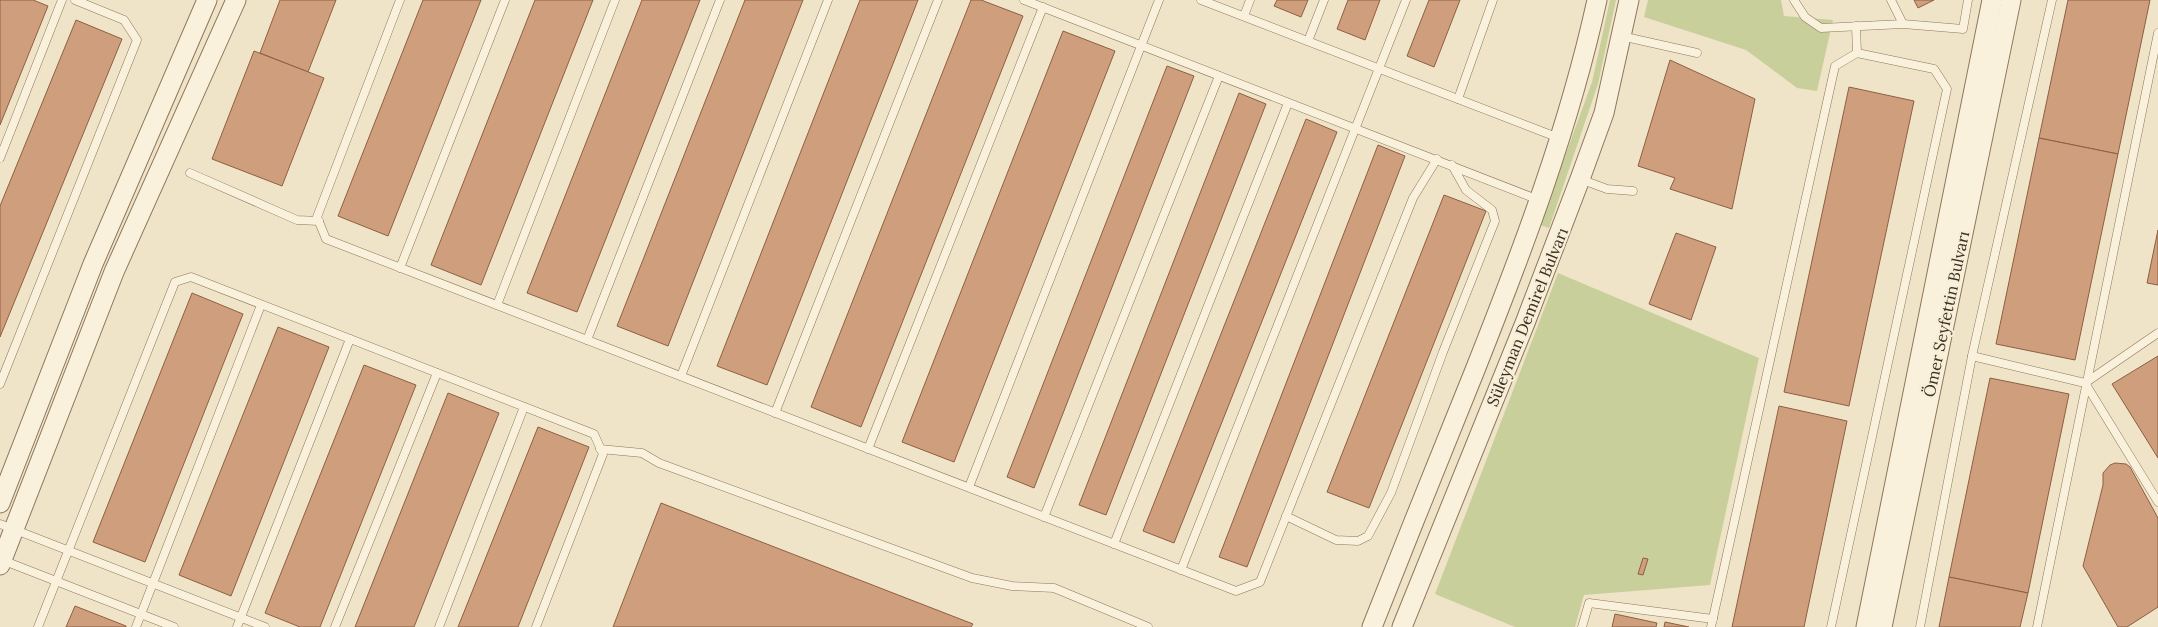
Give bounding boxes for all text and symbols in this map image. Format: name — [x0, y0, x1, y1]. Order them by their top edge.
street label: Süleyman Demirel Bulvarı — [1482, 225, 1572, 409]
street label: Ömer Seyfettin Bulvarı — [1919, 229, 1973, 399]

